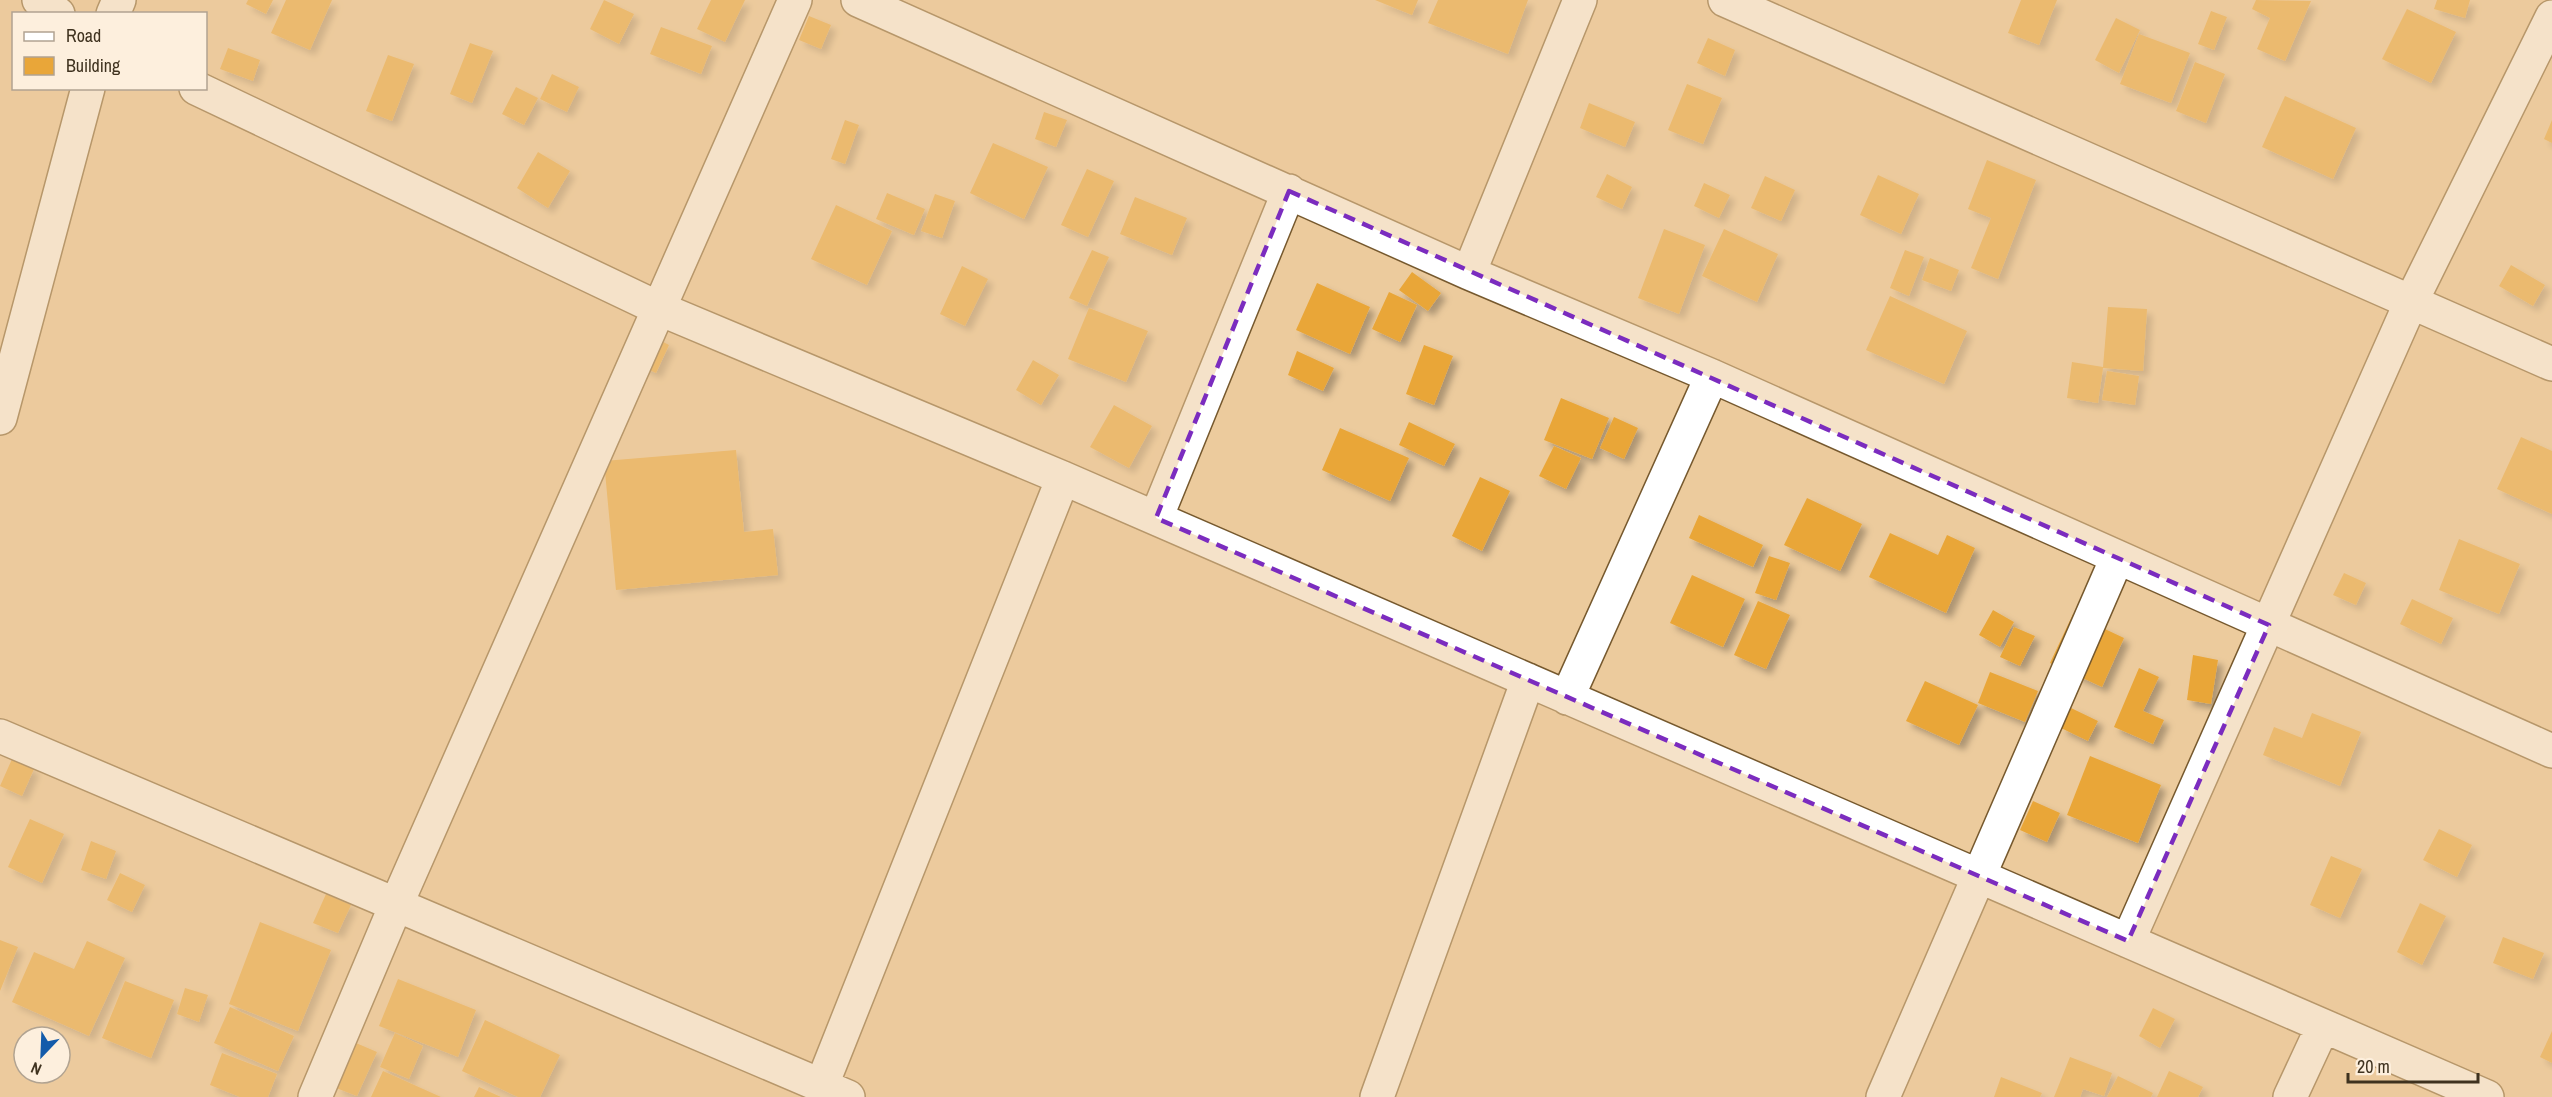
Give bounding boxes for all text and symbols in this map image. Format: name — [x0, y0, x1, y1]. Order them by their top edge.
legend — [12, 12, 207, 90]
text: Road — [66, 23, 101, 48]
text: Building — [66, 53, 121, 78]
north arrow — [12, 1025, 72, 1085]
scale bar — [2348, 1046, 2478, 1084]
text: 20 m — [2357, 1054, 2390, 1079]
text: N — [27, 1057, 45, 1081]

